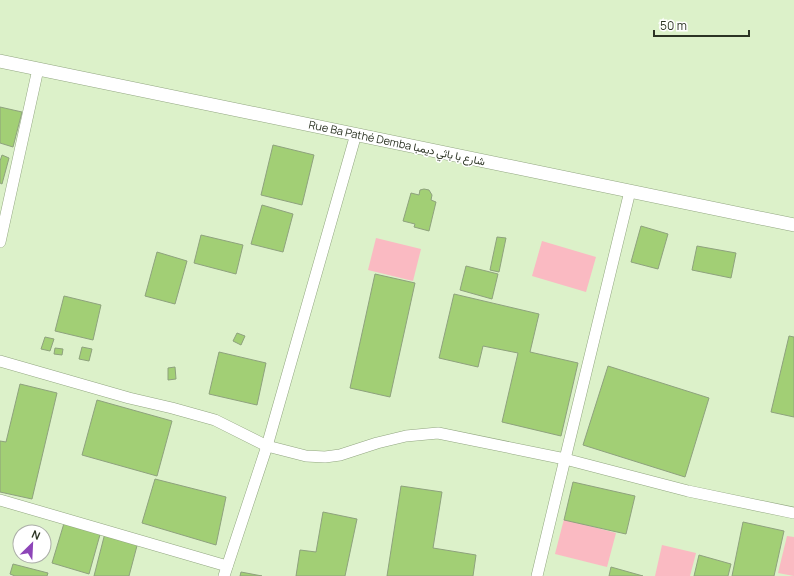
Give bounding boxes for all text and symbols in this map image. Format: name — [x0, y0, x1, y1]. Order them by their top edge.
scale bar — [654, 12, 749, 38]
text: 50 m — [660, 17, 687, 34]
street label: Rue Ba Pathé Demba شارع با باثي ديمبا — [307, 116, 487, 172]
north arrow — [12, 524, 52, 564]
text: N — [30, 526, 43, 543]

